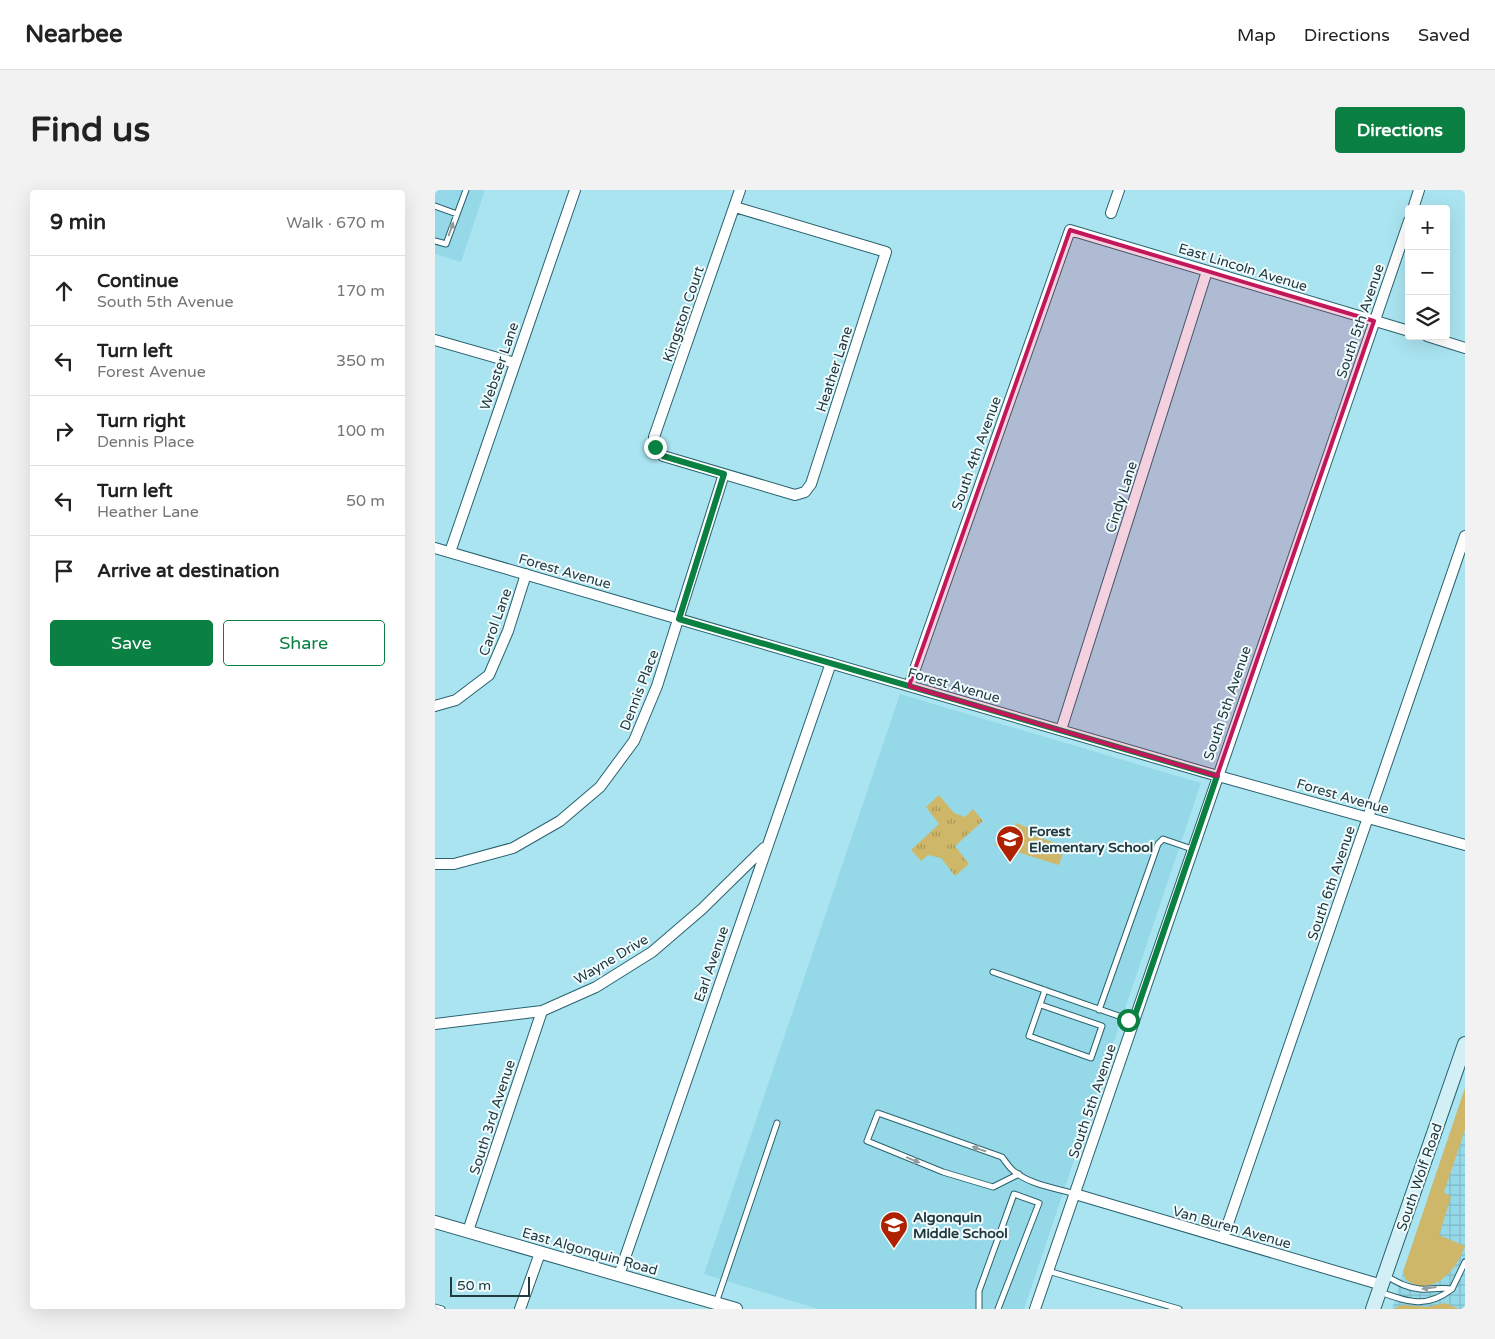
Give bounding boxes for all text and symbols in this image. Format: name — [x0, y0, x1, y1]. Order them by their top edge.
text: Nearbee — [25, 20, 123, 49]
text: Map — [1237, 24, 1276, 46]
text: Directions — [1304, 24, 1390, 46]
text: Saved — [1418, 24, 1470, 46]
button: Directions — [1335, 107, 1465, 153]
text: Find us — [30, 109, 150, 151]
map controls — [1405, 205, 1450, 340]
button: + — [1405, 205, 1450, 250]
text: 9 min — [50, 210, 106, 235]
text: Walk · 670 m — [286, 213, 385, 233]
one-way arrow — [447, 221, 455, 236]
street label: East Lincoln Avenue — [1176, 240, 1310, 295]
button: − — [1405, 250, 1450, 295]
street label: South 5th Avenue — [1333, 262, 1388, 380]
street label: Kingston Court — [659, 263, 708, 364]
text: Continue — [97, 270, 179, 292]
icon: ahead — [50, 277, 78, 305]
text: 170 m — [336, 281, 385, 301]
text: South 5th Avenue — [97, 292, 234, 312]
button: layers — [1405, 295, 1450, 340]
street label: Webster Lane — [477, 320, 522, 412]
street label: Heather Lane — [813, 324, 856, 414]
text: Turn left — [97, 340, 173, 362]
icon: left — [50, 347, 78, 375]
text: 350 m — [336, 351, 385, 371]
text: Forest Avenue — [97, 362, 206, 382]
street label: South 4th Avenue — [948, 394, 1005, 512]
text: Turn right — [97, 410, 185, 432]
icon: right — [50, 417, 78, 445]
text: 100 m — [336, 421, 385, 441]
text: Dennis Place — [97, 432, 194, 452]
route end — [644, 436, 667, 459]
street label: Cindy Lane — [1102, 459, 1141, 535]
text: Turn left — [97, 480, 173, 502]
icon: left — [50, 487, 78, 515]
text: 50 m — [346, 491, 385, 511]
text: Heather Lane — [97, 502, 199, 522]
street label: Forest Avenue — [517, 550, 613, 593]
icon: arrive — [50, 557, 78, 585]
text: Arrive at destination — [97, 560, 280, 582]
street label: Carol Lane — [475, 586, 516, 658]
button: Save — [50, 620, 213, 666]
button: Share — [223, 620, 385, 666]
street label: South 5th Avenue — [1200, 644, 1255, 762]
street label: Dennis Place — [616, 647, 663, 733]
street label: Forest Avenue — [906, 664, 1002, 707]
street label: Forest Avenue — [1295, 775, 1391, 818]
place label: Forest Elementary School — [1029, 823, 1153, 856]
school or university icon: Forest Elementary School — [995, 824, 1025, 863]
street label: South 6th Avenue — [1304, 824, 1359, 942]
street label: Earl Avenue — [691, 924, 732, 1004]
street label: Wayne Drive — [571, 931, 651, 988]
route start — [1117, 1009, 1140, 1032]
street label: South 5th Avenue — [1065, 1042, 1120, 1160]
street label: South 3rd Avenue — [466, 1058, 519, 1177]
street label: South Wolf Road — [1393, 1121, 1446, 1233]
one-way arrow — [971, 1145, 986, 1153]
one-way arrow — [906, 1156, 920, 1164]
street label: Van Buren Avenue — [1171, 1202, 1293, 1253]
place label: Algonquin Middle School — [913, 1209, 1008, 1242]
school or university icon: Algonquin Middle School — [879, 1210, 909, 1249]
street label: East Algonquin Road — [520, 1224, 660, 1279]
scale bar — [450, 1274, 530, 1297]
text: 50 m — [457, 1277, 491, 1294]
one-way arrow — [1420, 1284, 1436, 1292]

